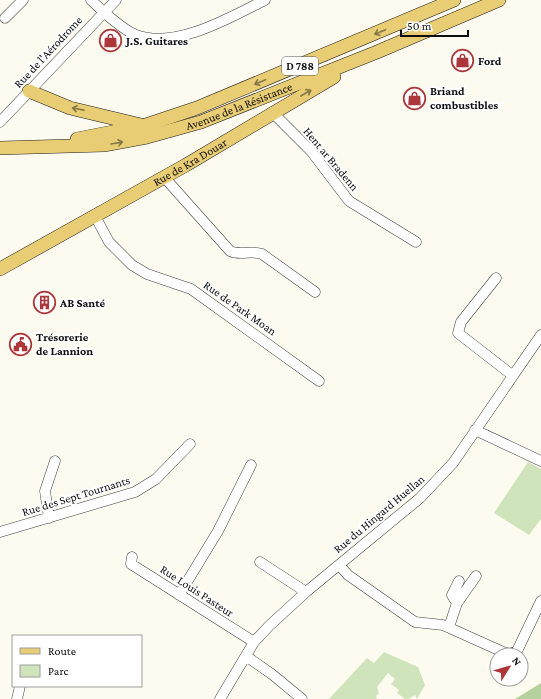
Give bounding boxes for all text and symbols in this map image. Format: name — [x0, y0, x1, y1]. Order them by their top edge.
scale bar — [401, 12, 468, 38]
street label: Rue de l'Aérodrome — [11, 13, 85, 91]
text: 50 m — [407, 19, 432, 33]
shop icon: J.S. Guitares — [98, 28, 124, 54]
one-way arrow — [374, 29, 386, 37]
place label: J.S. Guitares — [124, 34, 188, 48]
shop icon: Ford — [450, 48, 476, 74]
place label: Ford — [478, 54, 502, 68]
road number: D 788 — [282, 57, 318, 75]
street label: Avenue de la Résistance — [184, 79, 294, 133]
one-way arrow — [254, 79, 266, 87]
place label: Briand combustibles — [430, 84, 498, 112]
shop icon: Briand combustibles — [402, 85, 428, 111]
one-way arrow — [300, 89, 312, 97]
one-way arrow — [72, 105, 85, 113]
street label: Hent ar Bradenn — [300, 124, 362, 194]
street label: Rue de Kra Douar — [151, 135, 230, 189]
one-way arrow — [110, 138, 123, 146]
street label: Rue de Park Moan — [201, 278, 280, 339]
building icon: AB Santé — [32, 290, 58, 316]
place label: AB Santé — [59, 296, 105, 310]
place label: Trésorerie de Lannion — [36, 330, 93, 358]
public building icon: Trésorerie de Lannion — [8, 331, 34, 357]
street label: Rue du Hingard Huellan — [331, 471, 428, 556]
street label: Rue des Sept Tournants — [20, 473, 132, 519]
street label: Rue Louis Pasteur — [158, 562, 237, 620]
legend — [12, 635, 142, 687]
text: Route — [48, 644, 76, 658]
north arrow — [489, 647, 529, 687]
text: N — [510, 654, 524, 668]
text: Parc — [48, 664, 68, 678]

